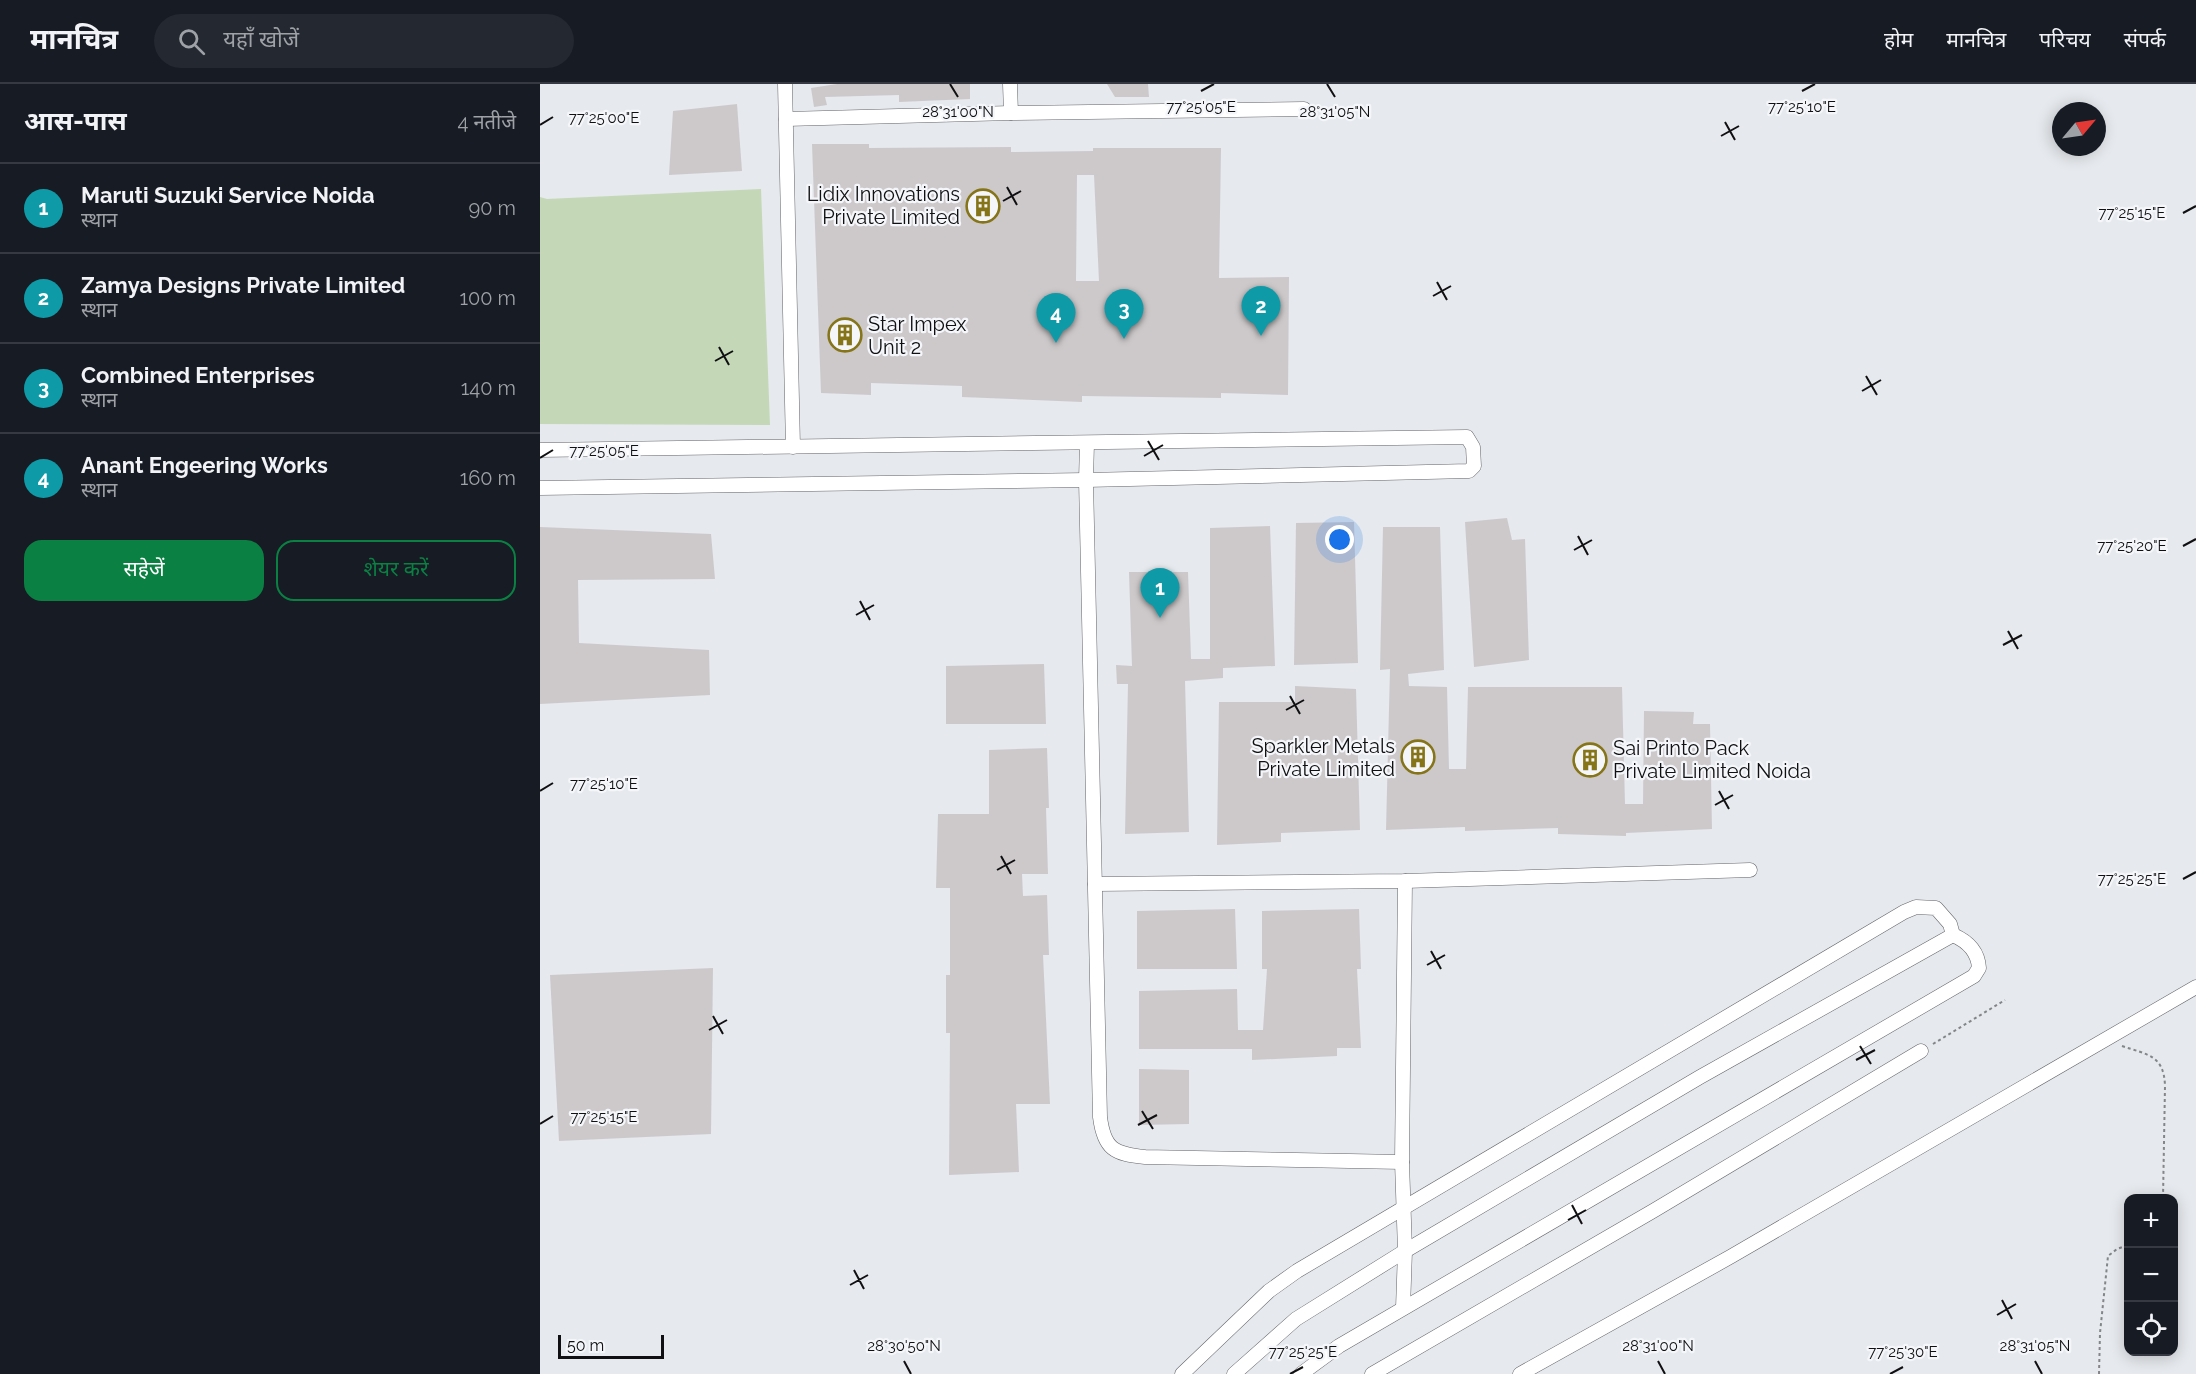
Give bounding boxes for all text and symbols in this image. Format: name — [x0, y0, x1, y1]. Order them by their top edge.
search box — [154, 14, 574, 68]
text: मानचित्र — [30, 23, 118, 56]
icon: search — [175, 25, 208, 58]
text: यहाँ खोजें — [223, 26, 299, 52]
text: होम — [1884, 27, 1913, 52]
text: मानचित्र — [1946, 27, 2006, 52]
text: परिचय — [2039, 27, 2091, 52]
text: संपर्क — [2124, 27, 2166, 52]
text: 77°25'05"E — [1166, 98, 1236, 116]
text: 77°25'10"E — [1768, 98, 1836, 116]
north arrow — [2052, 102, 2106, 156]
text: 28°31'00"N — [922, 103, 994, 121]
text: 28°31'05"N — [1300, 103, 1370, 121]
text: आस-पास — [24, 106, 127, 136]
text: 77°25'00"E — [569, 109, 639, 127]
text: 4 नतीजे — [457, 110, 516, 134]
text: Maruti Suzuki Service Noida — [81, 182, 375, 208]
place label: Lidix Innovations Private Limited — [807, 182, 960, 229]
building icon: Lidix Innovations Private Limited — [965, 188, 1001, 224]
text: 1 — [39, 196, 48, 220]
text: 90 m — [469, 196, 516, 220]
text: 77°25'15"E — [2098, 204, 2166, 222]
text: स्थान — [81, 208, 117, 232]
text: Zamya Designs Private Limited — [81, 272, 405, 298]
text: 2 — [38, 286, 49, 310]
text: 100 m — [459, 286, 516, 310]
pin: 2 — [1242, 286, 1280, 336]
pin: 3 — [1104, 290, 1144, 339]
pin: 4 — [1036, 294, 1076, 343]
text: स्थान — [81, 298, 117, 322]
place label: Star Impex Unit 2 — [868, 312, 966, 359]
building icon: Star Impex Unit 2 — [827, 317, 863, 353]
text: Combined Enterprises — [81, 362, 315, 388]
text: 3 — [38, 376, 49, 400]
text: 140 m — [461, 376, 516, 400]
text: स्थान — [81, 388, 117, 412]
text: 77°25'05"E — [569, 442, 639, 460]
text: Anant Engeering Works — [81, 452, 328, 478]
text: 4 — [38, 466, 49, 490]
text: 160 m — [460, 466, 516, 490]
text: स्थान — [81, 478, 117, 502]
your location — [1325, 525, 1354, 554]
text: 77°25'20"E — [2097, 537, 2167, 555]
button: सहेजें — [24, 540, 264, 601]
button: शेयर करें — [276, 540, 516, 601]
pin: 1 — [1140, 568, 1180, 618]
place label: Sparkler Metals Private Limited — [1251, 734, 1395, 781]
place label: Sai Printo Pack Private Limited Noida — [1613, 736, 1811, 783]
building icon: Sparkler Metals Private Limited — [1400, 739, 1436, 775]
building icon: Sai Printo Pack Private Limited Noida — [1572, 742, 1608, 778]
text: 77°25'10"E — [570, 775, 638, 793]
text: 77°25'25"E — [2098, 870, 2166, 888]
text: 77°25'15"E — [570, 1108, 638, 1126]
map controls — [2124, 1194, 2178, 1356]
button: + — [2124, 1194, 2178, 1248]
button: − — [2124, 1248, 2178, 1302]
button: locate — [2124, 1302, 2178, 1356]
scale bar — [558, 1332, 664, 1360]
text: 50 m — [567, 1336, 604, 1355]
text: 28°30'50"N — [867, 1337, 941, 1355]
text: 28°31'00"N — [1622, 1337, 1694, 1355]
text: 28°31'05"N — [2000, 1337, 2070, 1355]
text: 77°25'25"E — [1269, 1343, 1337, 1361]
text: 77°25'30"E — [1868, 1343, 1938, 1361]

